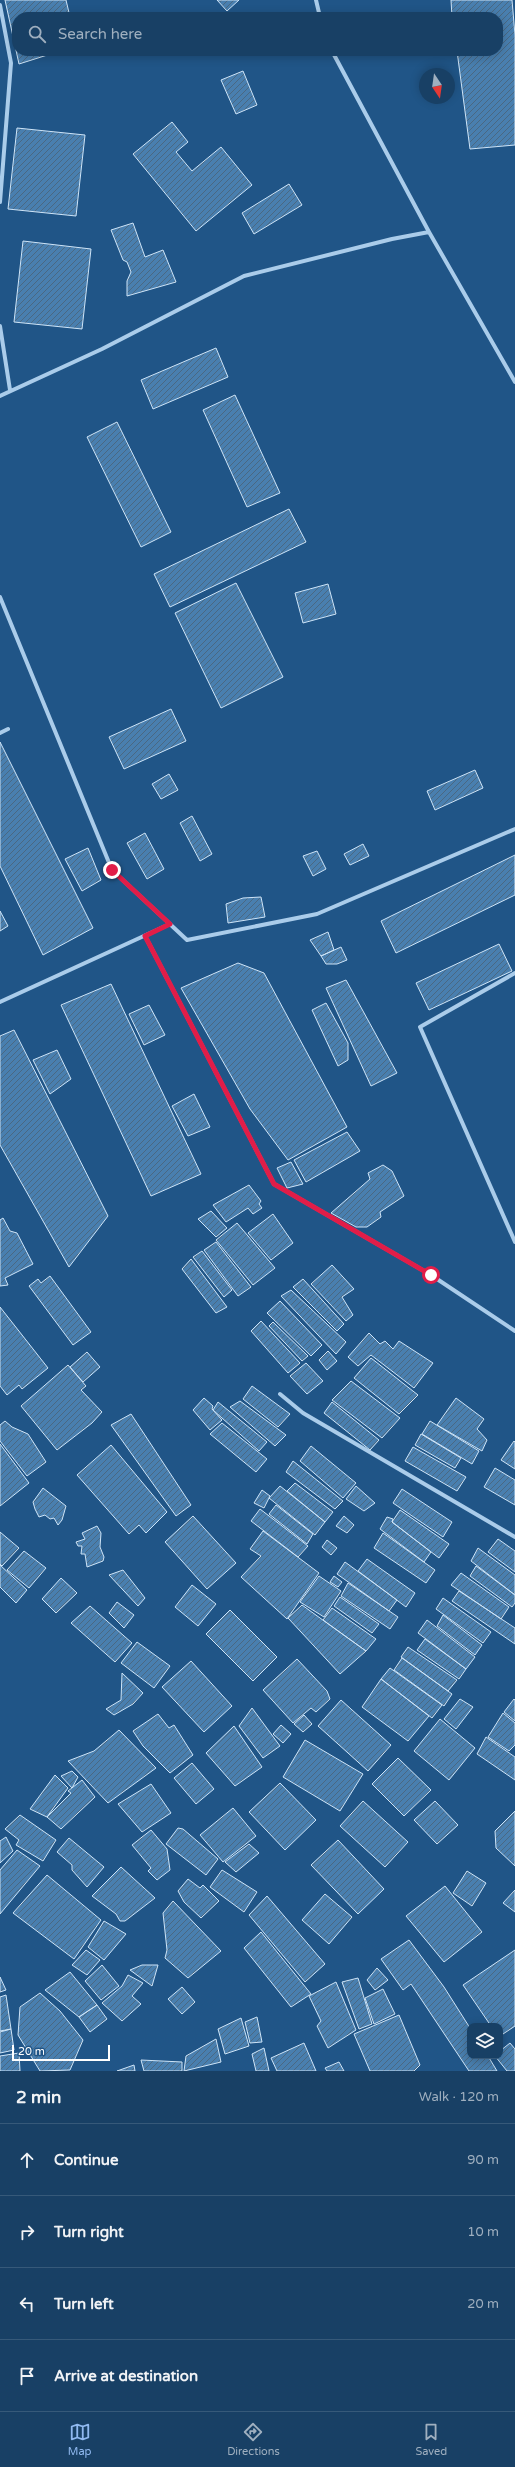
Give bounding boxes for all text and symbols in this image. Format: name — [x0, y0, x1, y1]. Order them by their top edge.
search box — [12, 12, 503, 56]
icon: search — [26, 23, 48, 45]
text: Search here — [58, 25, 142, 43]
north arrow — [419, 68, 455, 104]
route end — [103, 861, 121, 879]
route start — [422, 1266, 440, 1284]
map controls — [467, 2023, 503, 2059]
button: layers — [467, 2023, 503, 2059]
scale bar — [12, 2043, 110, 2062]
text: 20 m — [18, 2045, 45, 2058]
text: 2 min — [16, 2087, 61, 2108]
text: Walk · 120 m — [419, 2089, 499, 2105]
icon: ahead — [16, 2149, 38, 2171]
text: Continue — [54, 2151, 118, 2169]
text: 90 m — [467, 2152, 499, 2168]
icon: right — [16, 2221, 38, 2243]
text: Turn right — [54, 2223, 124, 2241]
text: 10 m — [467, 2224, 499, 2240]
icon: left — [16, 2293, 38, 2315]
text: Turn left — [54, 2295, 114, 2313]
text: 20 m — [467, 2296, 499, 2312]
icon: arrive — [16, 2365, 38, 2387]
text: Arrive at destination — [54, 2367, 198, 2385]
tab: Map — [68, 2421, 92, 2458]
tab: Directions — [227, 2421, 280, 2458]
tab: Saved — [415, 2421, 447, 2458]

